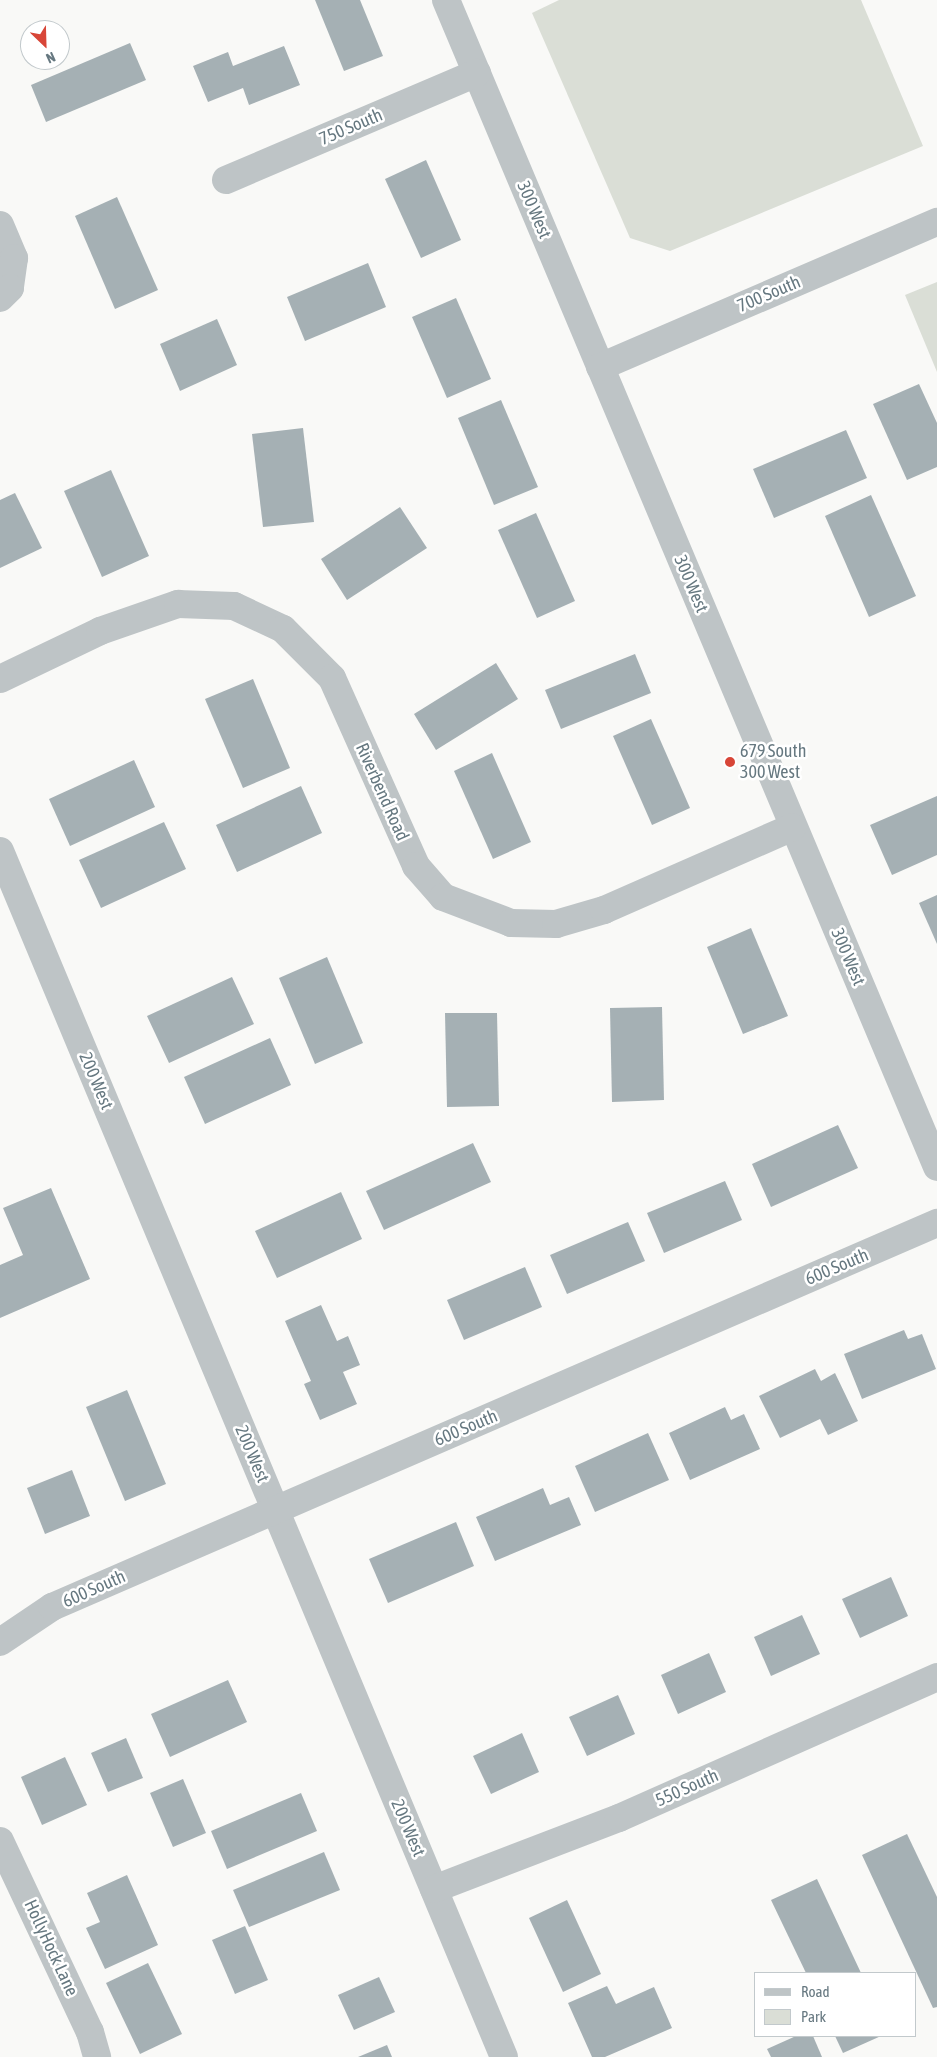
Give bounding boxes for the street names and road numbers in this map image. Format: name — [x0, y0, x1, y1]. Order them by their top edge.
street label: 750 South — [316, 104, 386, 150]
street label: 300 West — [512, 178, 556, 242]
street label: 700 South — [734, 271, 804, 317]
street label: 300 West — [669, 552, 713, 616]
street label: Riverbend Road — [351, 740, 413, 844]
street label: 300 West — [826, 925, 870, 989]
street label: 200 West — [74, 1049, 118, 1113]
street label: 600 South — [802, 1244, 872, 1290]
street label: 600 South — [431, 1405, 501, 1451]
street label: 200 West — [230, 1422, 274, 1486]
street label: 600 South — [59, 1566, 129, 1612]
street label: 550 South — [652, 1765, 722, 1811]
street label: 200 West — [386, 1796, 430, 1860]
street label: HollyHock Lane — [19, 1896, 83, 2000]

